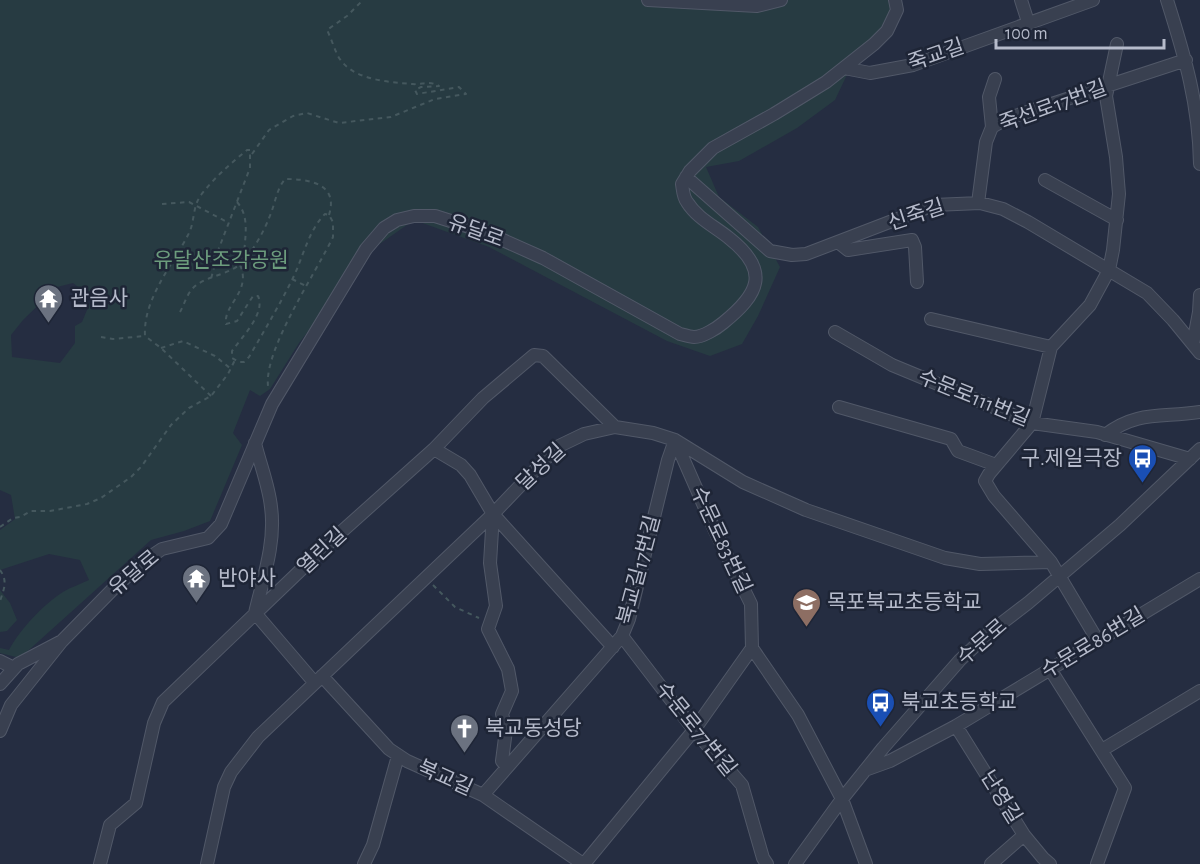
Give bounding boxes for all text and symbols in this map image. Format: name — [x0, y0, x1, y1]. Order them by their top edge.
scale bar — [996, 12, 1164, 50]
text: 100 m — [1005, 25, 1048, 43]
street label: 죽교길 — [905, 35, 967, 74]
street label: 죽선로17번길 — [996, 76, 1109, 135]
street label: 신죽길 — [885, 195, 947, 234]
street label: 유달로 — [445, 210, 507, 251]
park label: 유달산조각공원 — [153, 249, 289, 271]
temple icon: 관음사 — [33, 282, 65, 324]
place label: 관음사 — [70, 287, 128, 309]
street label: 수문로111번길 — [915, 365, 1033, 430]
street label: 달성길 — [512, 439, 569, 494]
bus stop icon: 구.제일극장 — [1127, 442, 1159, 484]
place label: 구.제일극장 — [1021, 447, 1122, 469]
street label: 수문로83번길 — [687, 483, 756, 597]
street label: 북교길17번길 — [613, 513, 664, 627]
street label: 열린길 — [293, 523, 350, 578]
street label: 유달로 — [104, 546, 163, 600]
temple icon: 반야사 — [181, 562, 213, 604]
place label: 반야사 — [218, 567, 276, 589]
school or university icon: 목포북교초등학교 — [790, 586, 822, 628]
place label: 목포북교초등학교 — [827, 591, 982, 613]
street label: 수문로86번길 — [1037, 603, 1148, 682]
street label: 수문로 — [953, 615, 1011, 669]
street label: 수문로77번길 — [652, 677, 741, 780]
bus stop icon: 북교초등학교 — [864, 686, 896, 728]
place label: 북교초등학교 — [901, 691, 1017, 713]
church icon: 북교동성당 — [448, 712, 480, 754]
place label: 북교동성당 — [485, 717, 582, 739]
street label: 북교길 — [414, 756, 476, 799]
street label: 난영길 — [977, 766, 1026, 827]

